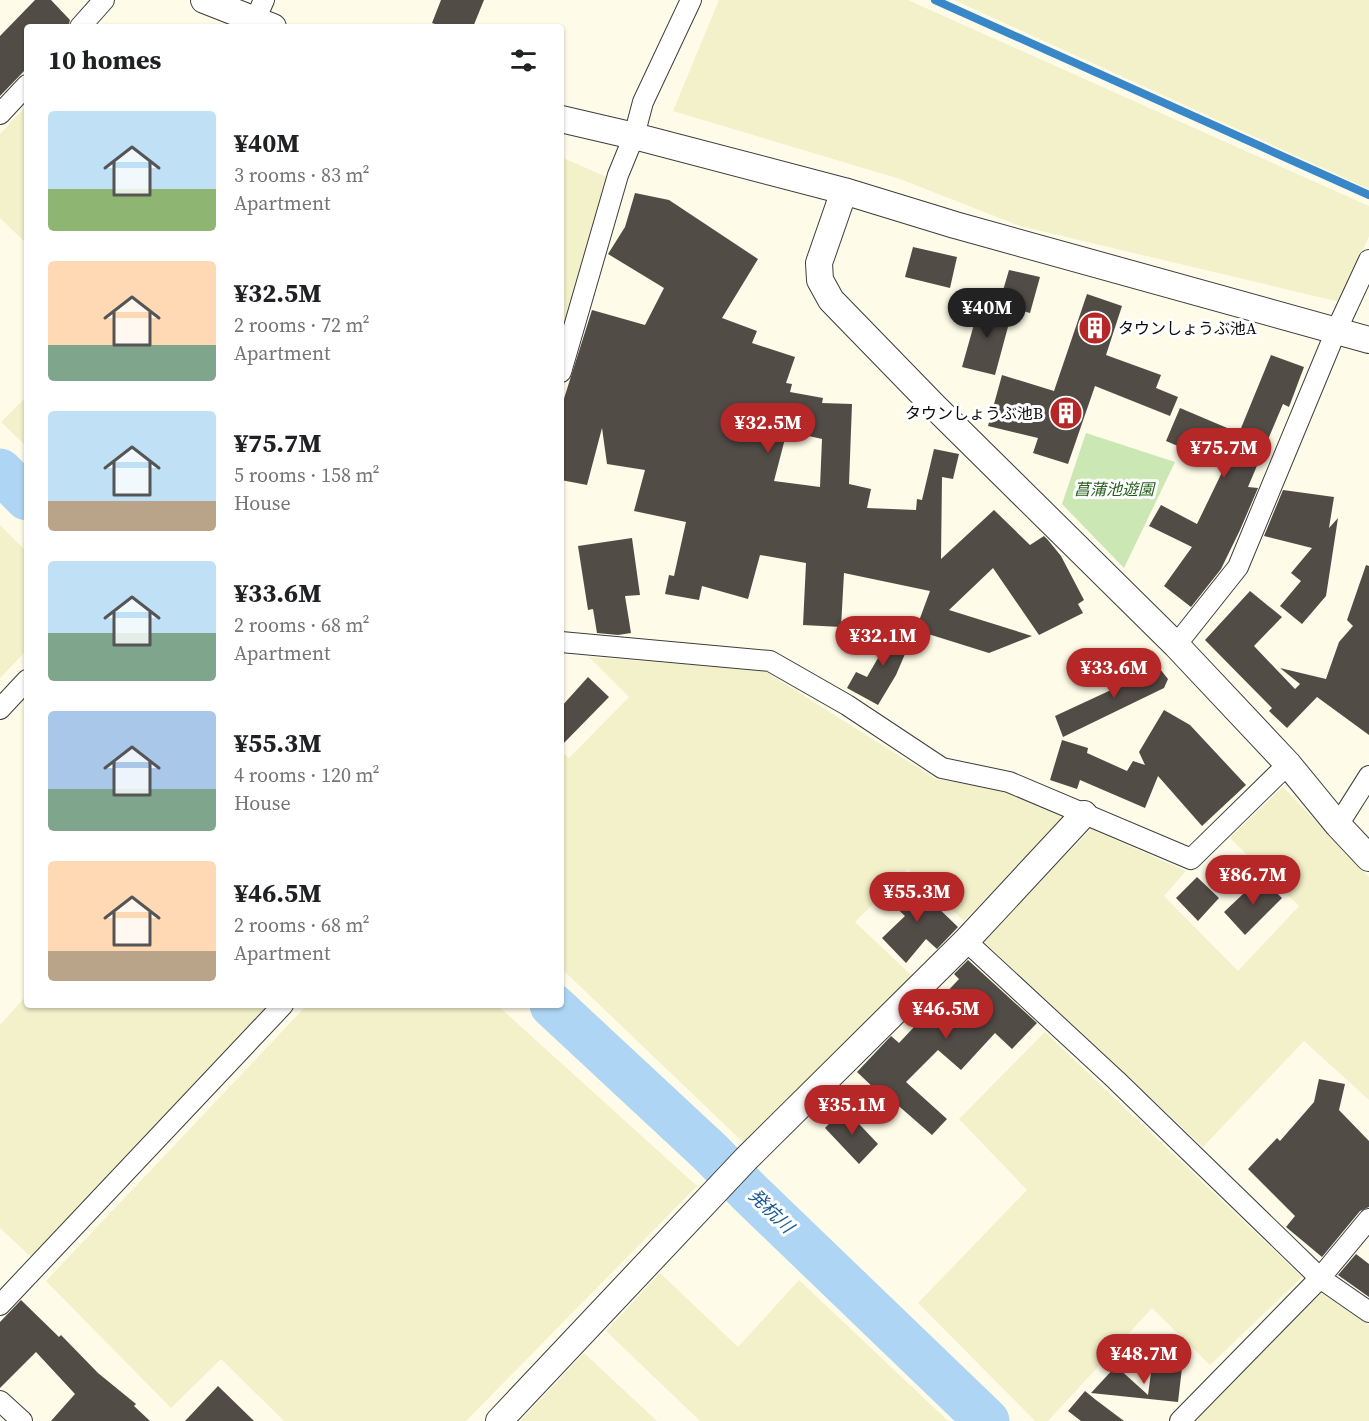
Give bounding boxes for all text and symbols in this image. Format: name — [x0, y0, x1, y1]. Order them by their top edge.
text: 10 homes — [48, 42, 161, 78]
icon: filters — [507, 44, 540, 77]
text: ¥40M — [234, 125, 300, 161]
icon: home — [96, 135, 168, 207]
text: 3 rooms · 83 m² — [234, 161, 370, 189]
text: Apartment — [234, 189, 331, 217]
text: ¥32.5M — [234, 275, 321, 311]
icon: home — [96, 285, 168, 357]
pin: ¥40M — [951, 288, 1023, 339]
text: ¥40M — [962, 293, 1012, 321]
building icon: タウンしょうぶ池A — [1077, 310, 1113, 346]
text: 2 rooms · 72 m² — [234, 311, 370, 339]
place label: タウンしょうぶ池A — [1118, 317, 1257, 339]
text: Apartment — [234, 339, 331, 367]
building icon: タウンしょうぶ池B — [1048, 395, 1084, 431]
place label: タウンしょうぶ池B — [905, 402, 1043, 424]
pin: ¥32.5M — [719, 403, 817, 454]
text: ¥32.5M — [734, 408, 802, 436]
text: ¥75.7M — [234, 425, 321, 461]
pin: ¥75.7M — [1175, 428, 1273, 479]
text: ¥75.7M — [1190, 433, 1258, 461]
icon: home — [96, 435, 168, 507]
text: 5 rooms · 158 m² — [234, 461, 380, 489]
park label: 菖蒲池遊園 — [1074, 478, 1156, 500]
text: House — [234, 489, 291, 517]
text: ¥33.6M — [234, 575, 321, 611]
icon: home — [96, 585, 168, 657]
text: 2 rooms · 68 m² — [234, 611, 370, 639]
pin: ¥32.1M — [834, 616, 932, 667]
text: ¥32.1M — [849, 621, 917, 649]
text: Apartment — [234, 639, 331, 667]
pin: ¥33.6M — [1065, 648, 1163, 699]
text: ¥33.6M — [1080, 653, 1148, 681]
text: ¥55.3M — [234, 725, 321, 761]
icon: home — [96, 735, 168, 807]
text: 4 rooms · 120 m² — [234, 761, 380, 789]
text: House — [234, 789, 291, 817]
pin: ¥86.7M — [1204, 855, 1302, 906]
text: ¥86.7M — [1219, 860, 1287, 888]
pin: ¥55.3M — [868, 872, 966, 923]
text: ¥46.5M — [234, 875, 321, 911]
text: ¥55.3M — [883, 877, 951, 905]
icon: home — [96, 885, 168, 957]
text: 2 rooms · 68 m² — [234, 911, 370, 939]
text: Apartment — [234, 939, 331, 967]
pin: ¥46.5M — [897, 989, 995, 1040]
text: ¥46.5M — [912, 994, 980, 1022]
pin: ¥35.1M — [803, 1085, 901, 1136]
text: ¥35.1M — [818, 1090, 886, 1118]
water label: 発杭川 — [743, 1183, 801, 1240]
pin: ¥48.7M — [1095, 1334, 1193, 1385]
text: ¥48.7M — [1110, 1339, 1178, 1367]

